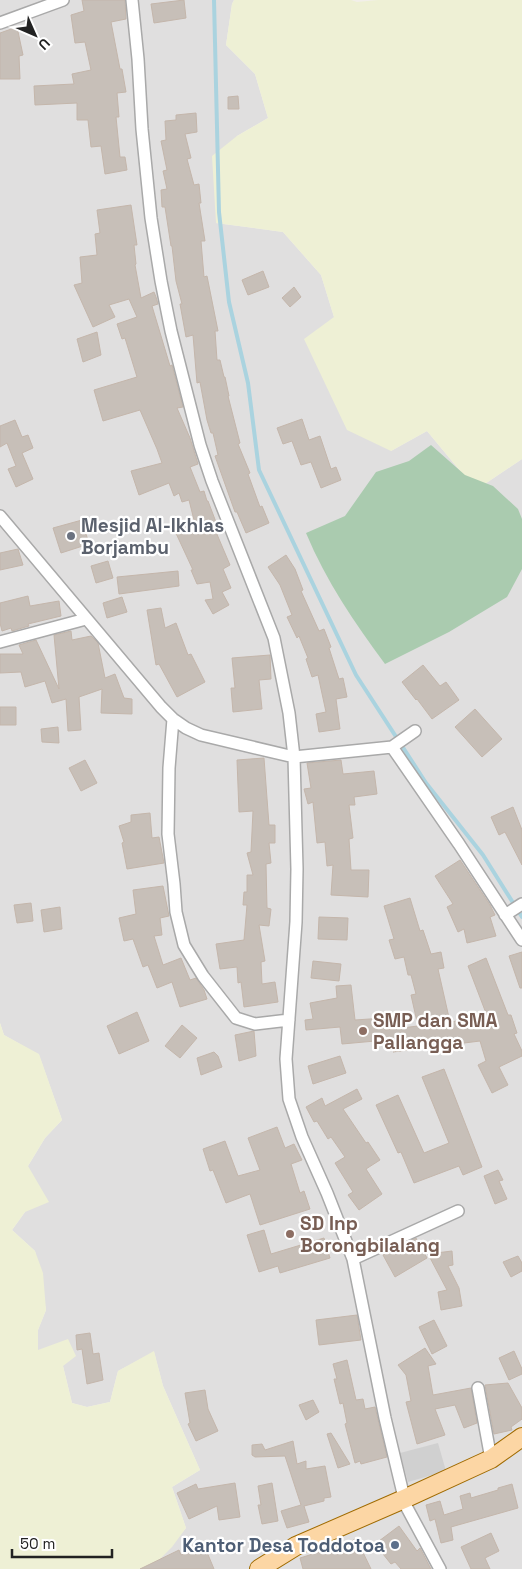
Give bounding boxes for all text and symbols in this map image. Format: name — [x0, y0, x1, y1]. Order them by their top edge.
north arrow — [10, 10, 60, 60]
text: U — [34, 34, 54, 54]
place label: Mesjid Al-Ikhlas Borjambu — [81, 513, 224, 560]
marker: Mesjid Al-Ikhlas Borjambu — [65, 530, 77, 542]
place label: SMP dan SMA Pallangga — [373, 1008, 498, 1055]
marker: SMP dan SMA Pallangga — [357, 1025, 369, 1037]
place label: SD Inp Borongbilalang — [300, 1211, 440, 1258]
marker: SD Inp Borongbilalang — [284, 1228, 296, 1240]
scale bar — [12, 1526, 112, 1558]
place label: Kantor Desa Toddotoa — [182, 1533, 385, 1558]
text: 50 m — [20, 1534, 55, 1553]
marker: Kantor Desa Toddotoa — [389, 1539, 401, 1551]

